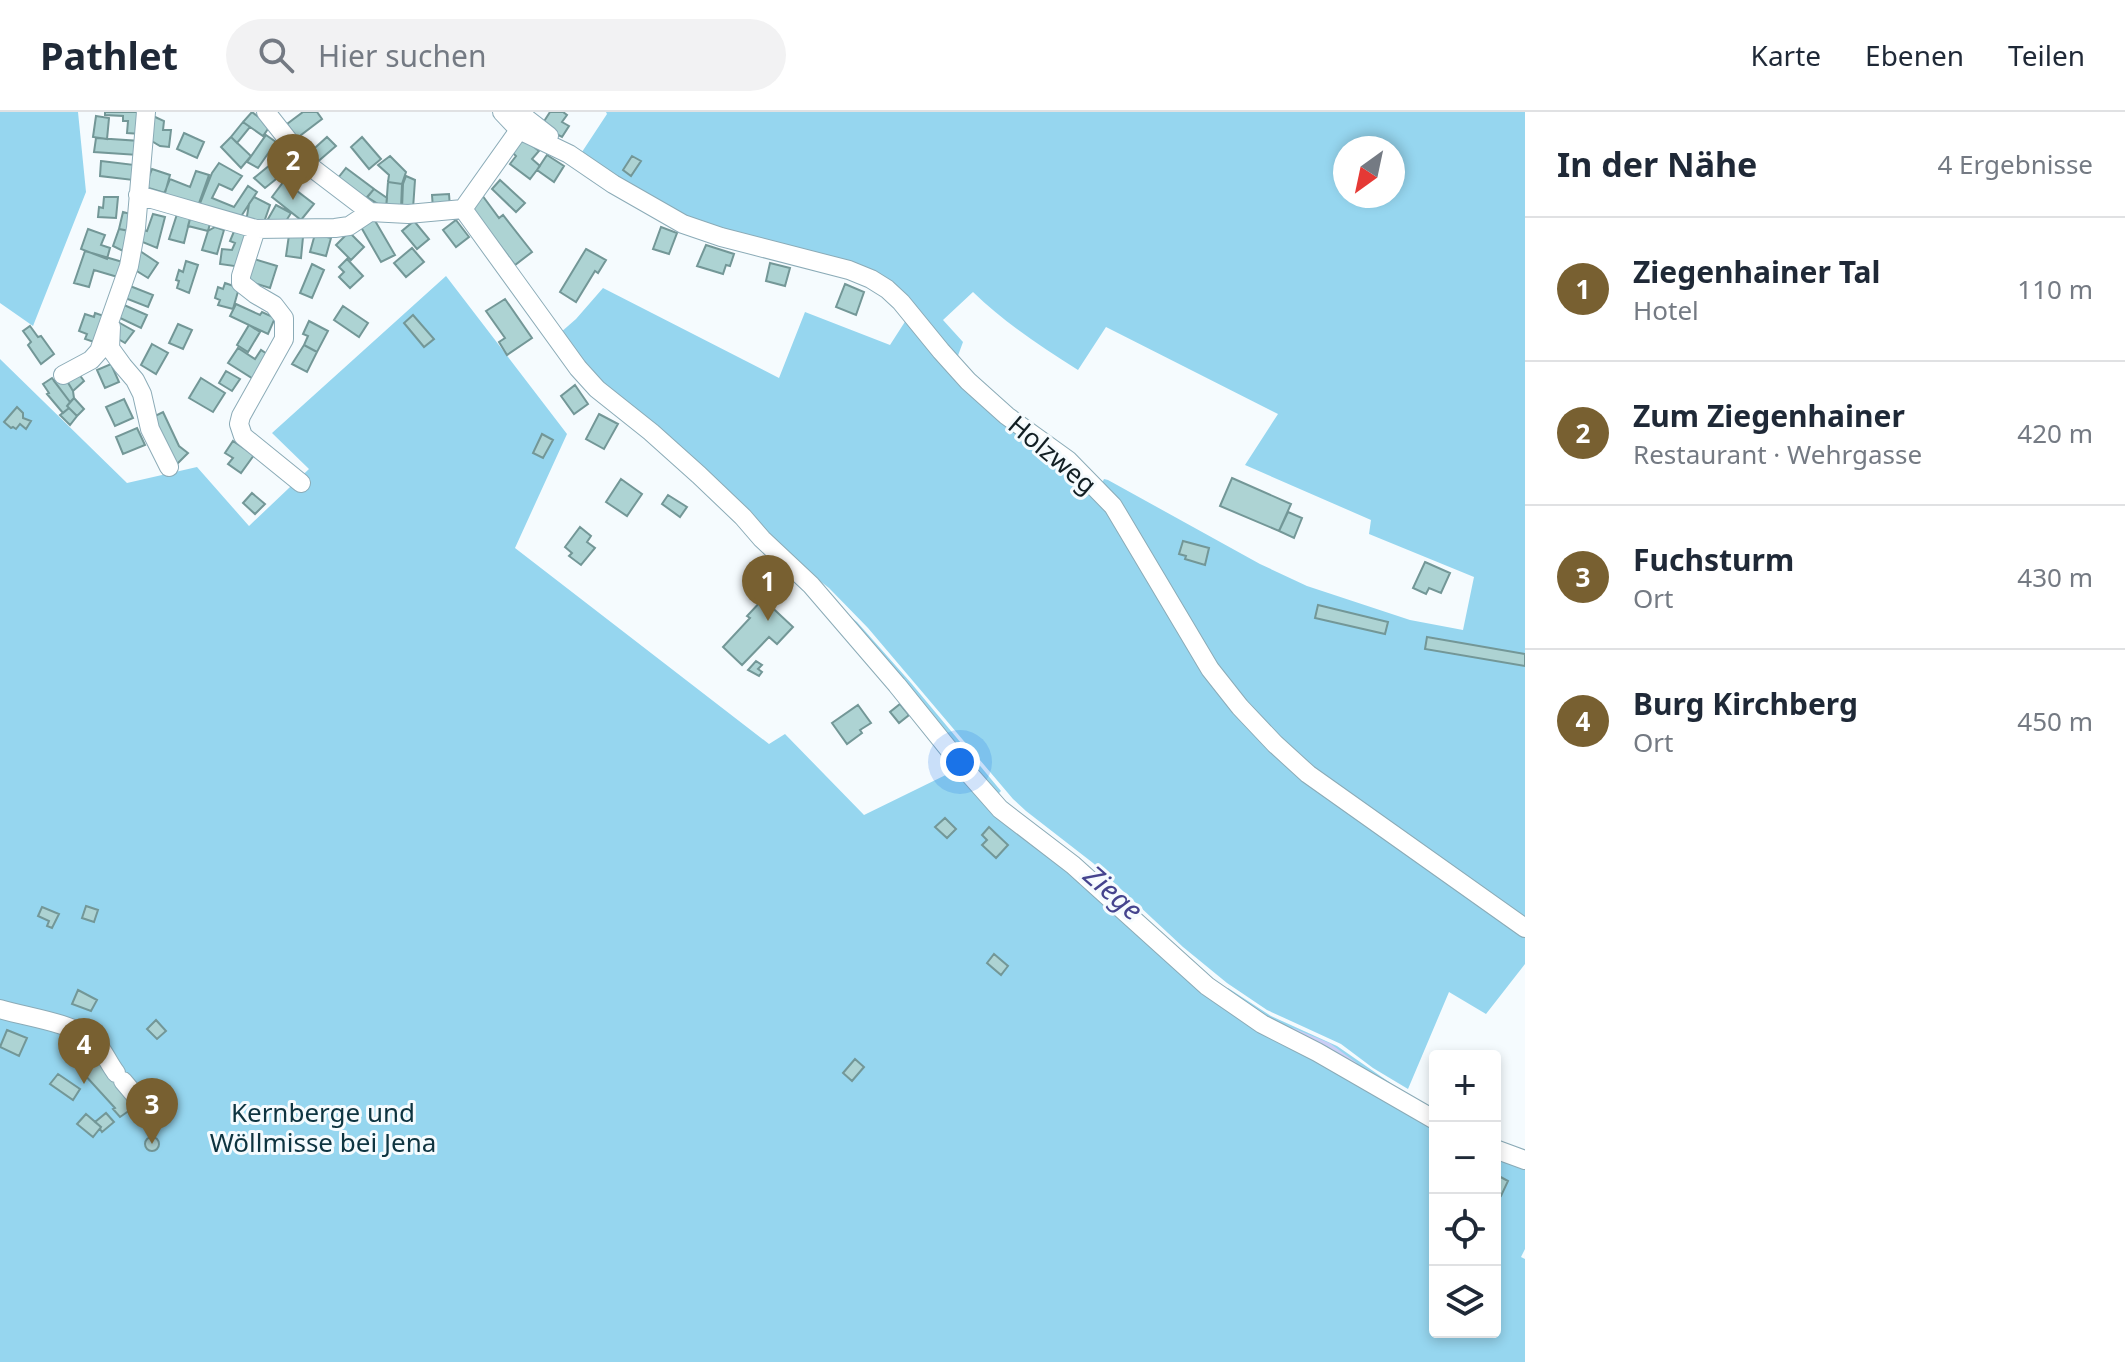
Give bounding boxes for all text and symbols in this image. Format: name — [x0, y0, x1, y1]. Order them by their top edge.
search box — [226, 19, 786, 91]
text: Pathlet — [40, 29, 178, 81]
icon: search — [254, 33, 298, 77]
text: Hier suchen — [318, 35, 486, 76]
text: Karte — [1751, 36, 1821, 74]
text: Ebenen — [1865, 36, 1964, 74]
text: Teilen — [2008, 36, 2085, 74]
pin: 2 — [267, 134, 319, 200]
north arrow — [1333, 136, 1405, 208]
text: In der Nähe — [1557, 141, 1757, 187]
text: 4 Ergebnisse — [1937, 146, 2093, 182]
text: Ziegenhainer Tal — [1633, 251, 1881, 292]
text: 1 — [1576, 271, 1590, 307]
text: 110 m — [2017, 271, 2093, 307]
text: Hotel — [1633, 292, 1699, 328]
text: Zum Ziegenhainer — [1633, 395, 1905, 436]
street label: Holzweg — [1001, 406, 1105, 502]
text: 2 — [1576, 415, 1590, 451]
text: 420 m — [2017, 415, 2093, 451]
text: Restaurant · Wehrgasse — [1633, 436, 1922, 472]
text: Fuchsturm — [1633, 539, 1794, 580]
pin: 1 — [742, 555, 794, 621]
text: 3 — [1576, 559, 1590, 595]
text: 430 m — [2017, 559, 2093, 595]
text: Ort — [1633, 580, 1673, 616]
text: Burg Kirchberg — [1633, 683, 1858, 724]
text: 4 — [1576, 703, 1590, 739]
text: 450 m — [2017, 703, 2093, 739]
text: Ort — [1633, 724, 1673, 760]
your location — [940, 742, 980, 782]
water label: Ziege — [1076, 855, 1151, 928]
pin: 4 — [58, 1018, 110, 1084]
map controls — [1429, 1050, 1501, 1338]
button: + — [1429, 1050, 1501, 1122]
pin: 3 — [126, 1078, 178, 1144]
park label: Kernberge und Wöllmisse bei Jena — [210, 1094, 436, 1160]
button: − — [1429, 1122, 1501, 1194]
button: locate — [1429, 1194, 1501, 1266]
button: layers — [1429, 1266, 1501, 1338]

